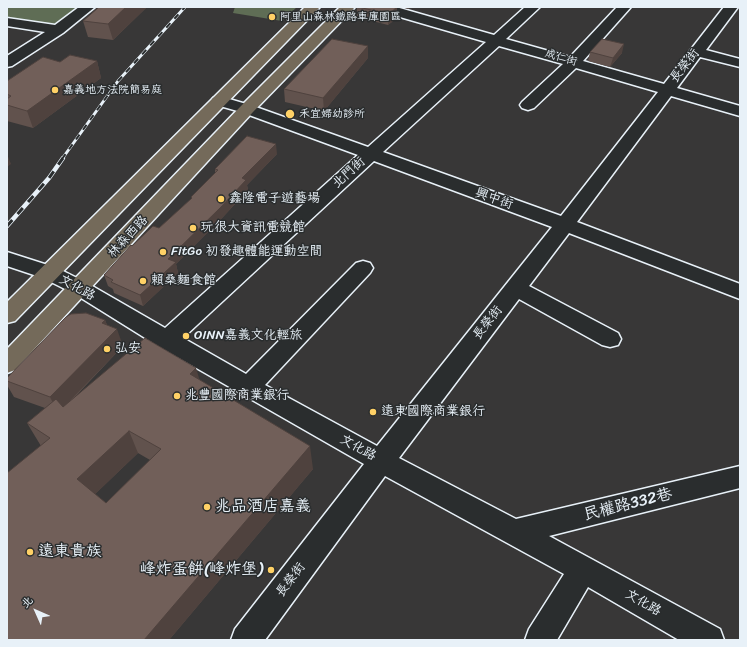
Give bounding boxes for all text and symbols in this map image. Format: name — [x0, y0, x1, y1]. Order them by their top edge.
place label: 阿里山森林鐵路車庫園區 — [280, 10, 401, 24]
marker: 阿里山森林鐵路車庫園區 — [267, 12, 277, 22]
street label: 長榮街 — [667, 46, 703, 86]
street label: 成仁街 — [543, 47, 579, 69]
place label: 嘉義地方法院簡易庭 — [63, 83, 162, 97]
marker: 嘉義地方法院簡易庭 — [50, 85, 60, 95]
place label: 禾宜婦幼診所 — [299, 107, 365, 121]
marker: 禾宜婦幼診所 — [284, 108, 296, 120]
street label: 北門街 — [329, 154, 369, 192]
street label: 興中街 — [473, 185, 515, 213]
place label: 鑫隆電子遊藝場 — [229, 191, 320, 207]
marker: 鑫隆電子遊藝場 — [216, 194, 226, 204]
street label: 林森西路 — [105, 213, 151, 261]
place label: 玩很大資訊電競館 — [201, 220, 305, 236]
marker: 玩很大資訊電競館 — [188, 223, 198, 233]
place label: FitGo 初發趣體能運動空間 — [171, 244, 322, 260]
marker: FitGo 初發趣體能運動空間 — [158, 247, 168, 257]
street label: 文化路 — [56, 272, 98, 304]
place label: 賴桑麵食館 — [151, 273, 216, 289]
marker: 賴桑麵食館 — [138, 276, 148, 286]
street label: 長榮街 — [470, 303, 506, 343]
place label: OINN嘉義文化輕旅 — [194, 328, 303, 344]
marker: OINN嘉義文化輕旅 — [181, 331, 191, 341]
place label: 弘安 — [115, 341, 141, 357]
marker: 弘安 — [102, 344, 112, 354]
place label: 兆豐國際商業銀行 — [185, 388, 289, 404]
marker: 兆豐國際商業銀行 — [172, 391, 182, 401]
place label: 遠東國際商業銀行 — [381, 404, 485, 420]
marker: 遠東國際商業銀行 — [368, 407, 378, 417]
street label: 文化路 — [337, 432, 379, 464]
street label: 民權路332巷 — [582, 485, 674, 525]
place label: 兆品酒店嘉義 — [215, 497, 311, 517]
marker: 兆品酒店嘉義 — [202, 502, 212, 512]
place label: 遠東貴族 — [38, 542, 102, 562]
marker: 遠東貴族 — [25, 547, 35, 557]
place label: 峰炸蛋餅(峰炸堡) — [140, 560, 263, 580]
street label: 長榮街 — [273, 560, 309, 600]
marker: 峰炸蛋餅(峰炸堡) — [266, 565, 276, 575]
street label: 文化路 — [622, 586, 664, 620]
north arrow — [16, 591, 56, 631]
text: 北 — [17, 592, 38, 613]

